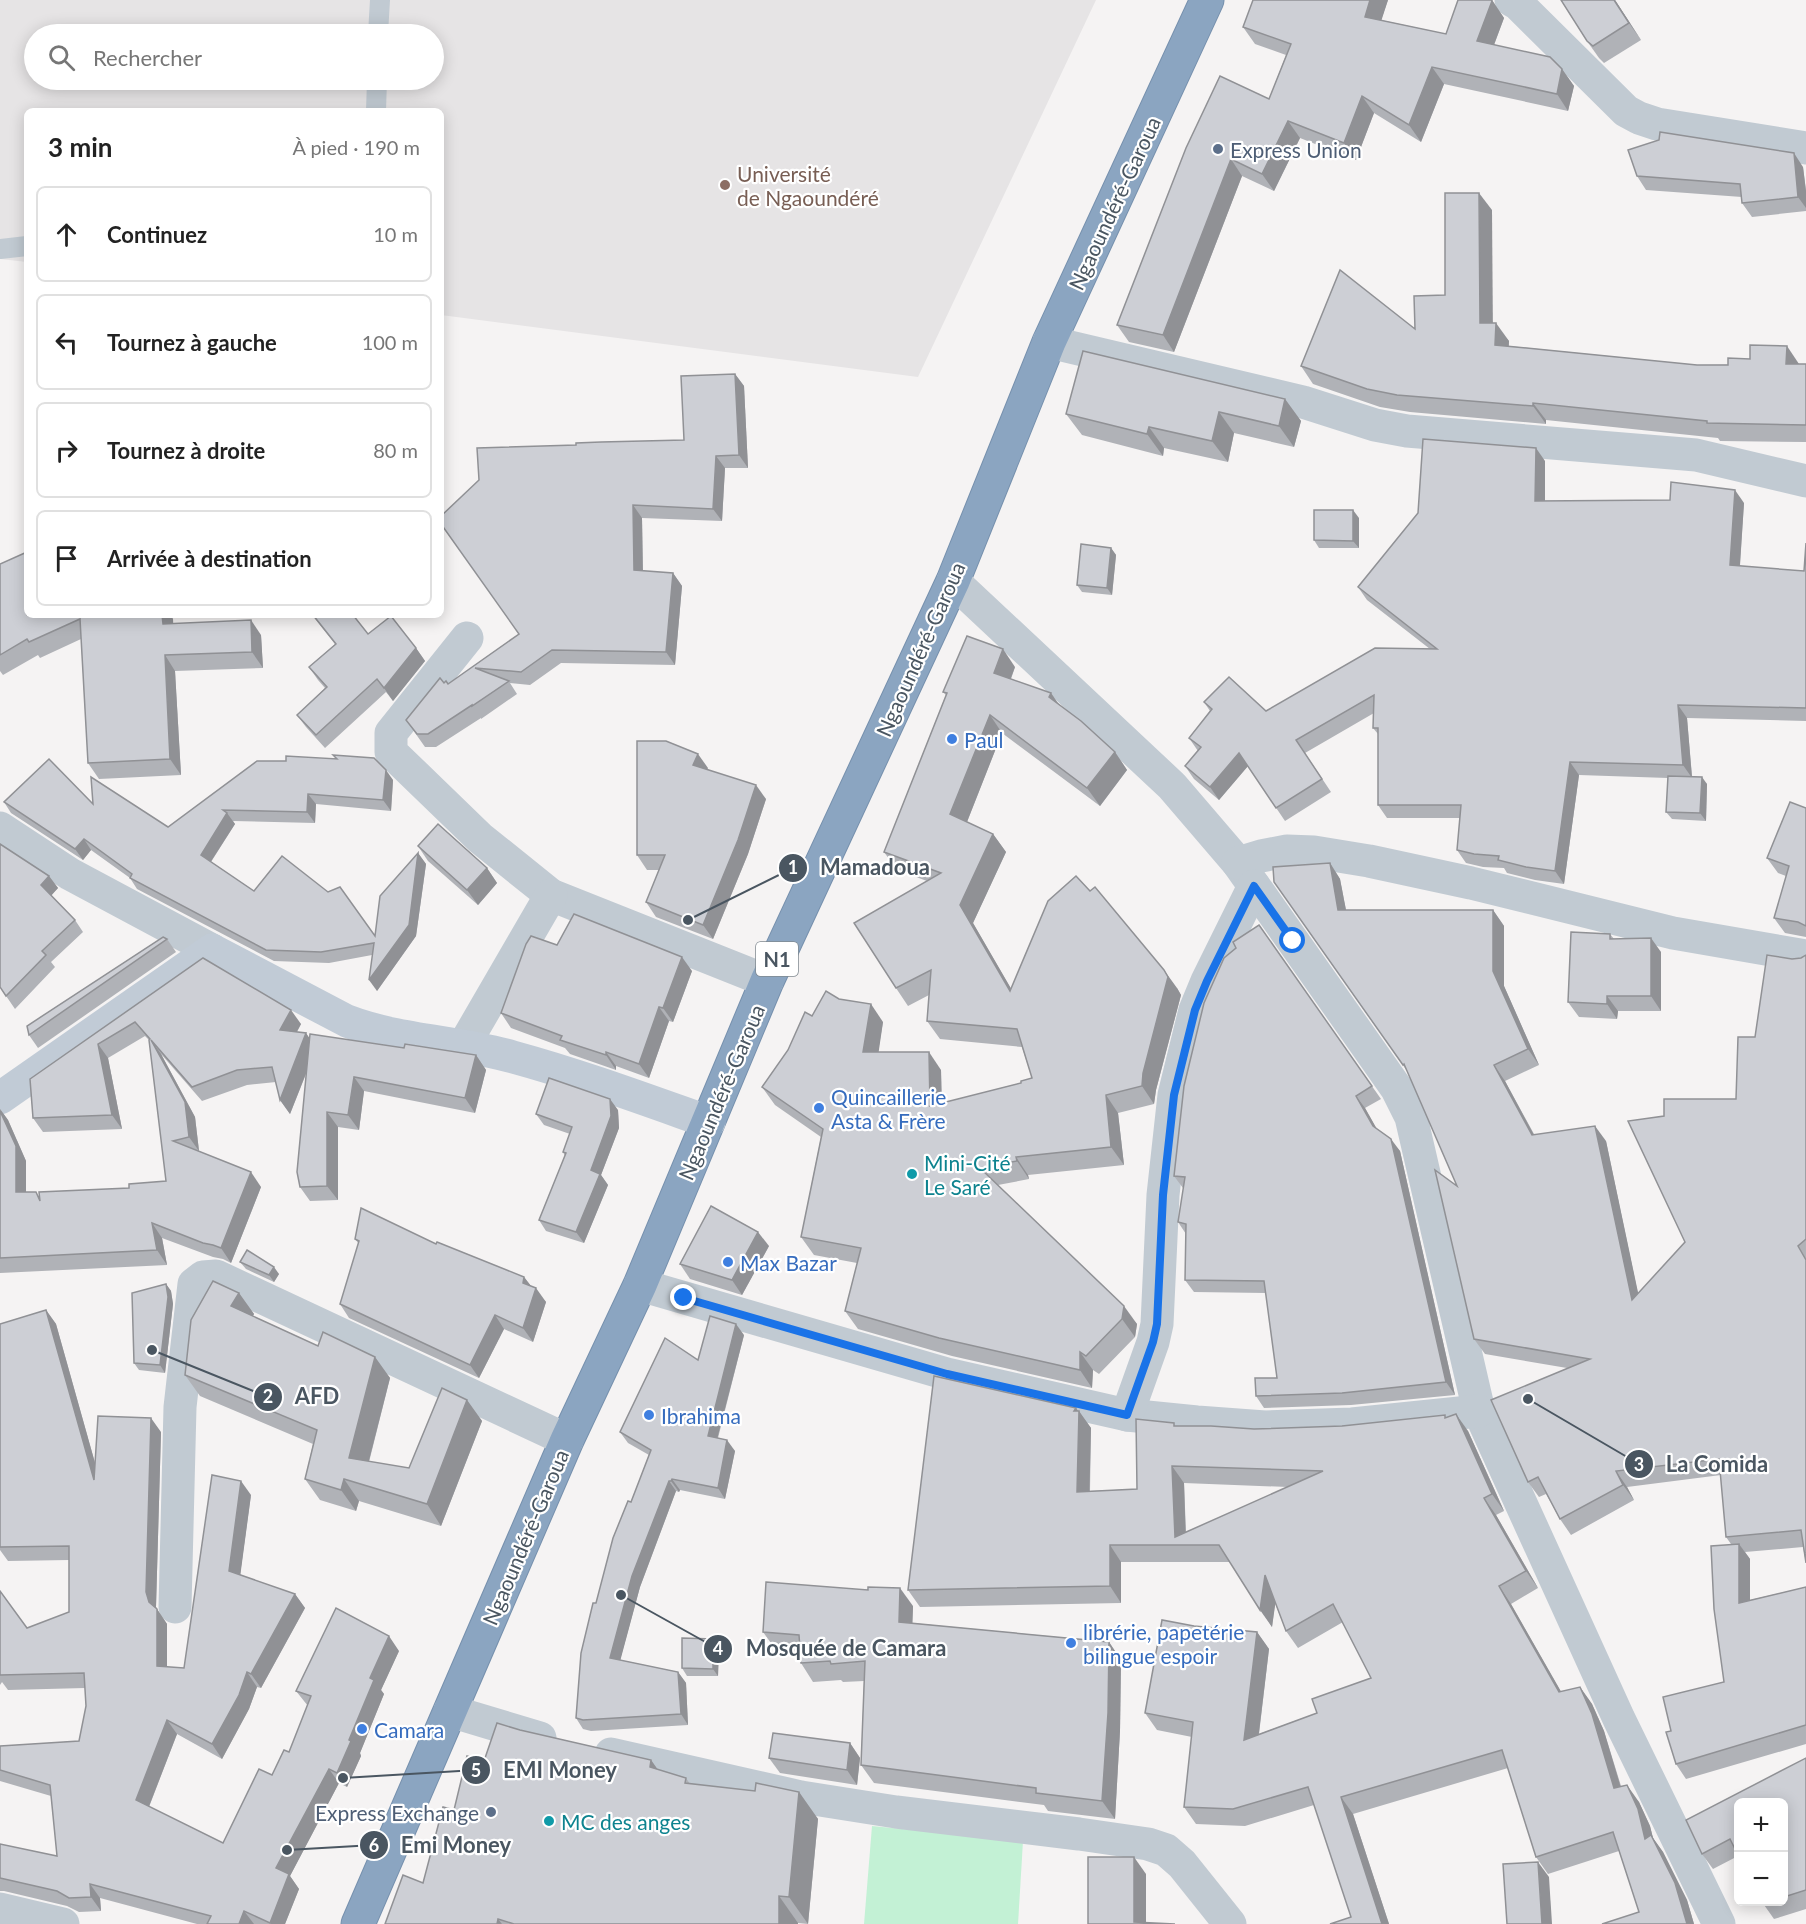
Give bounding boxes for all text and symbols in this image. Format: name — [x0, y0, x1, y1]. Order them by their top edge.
search box — [24, 24, 444, 90]
icon: search — [45, 41, 78, 74]
text: Rechercher — [93, 44, 202, 71]
street label: Ngaoundéré-Garoua — [1063, 112, 1165, 294]
text: 3 min — [48, 131, 112, 163]
text: À pied · 190 m — [292, 135, 420, 159]
place label: Express Union — [1230, 137, 1362, 162]
marker: Express Union — [1211, 142, 1225, 156]
place label: Université de Ngaoundéré — [737, 161, 879, 210]
marker: Université de Ngaoundéré — [718, 178, 732, 192]
icon: ahead — [50, 218, 83, 251]
text: Continuez — [107, 221, 207, 248]
text: 10 m — [373, 222, 418, 246]
icon: left — [50, 326, 83, 359]
text: Tournez à gauche — [107, 329, 277, 356]
text: 100 m — [362, 330, 418, 354]
icon: right — [50, 434, 83, 467]
text: Tournez à droite — [107, 437, 265, 464]
text: 80 m — [373, 438, 418, 462]
icon: arrive — [50, 542, 83, 575]
text: Arrivée à destination — [107, 545, 312, 572]
street label: Ngaoundéré-Garoua — [870, 558, 970, 740]
place label: Paul — [964, 727, 1003, 752]
marker: Paul — [945, 732, 959, 746]
callout: Mamadoua — [778, 848, 942, 888]
text: Mamadoua — [820, 853, 930, 880]
text: 1 — [788, 856, 798, 878]
route start — [1279, 927, 1305, 953]
road number: N1 — [756, 942, 798, 976]
street label: Ngaoundéré-Garoua — [673, 1000, 769, 1184]
place label: Quincaillerie Asta & Frère — [831, 1084, 946, 1133]
marker: Quincaillerie Asta & Frère — [812, 1101, 826, 1115]
place label: Mini-Cité Le Saré — [924, 1150, 1011, 1199]
marker: Mini-Cité Le Saré — [905, 1167, 919, 1181]
place label: Max Bazar — [740, 1250, 837, 1275]
marker: Max Bazar — [721, 1255, 735, 1269]
route end — [670, 1284, 696, 1310]
callout: AFD — [253, 1377, 351, 1417]
text: AFD — [294, 1382, 339, 1409]
text: 2 — [263, 1385, 273, 1407]
place label: Ibrahima — [661, 1403, 741, 1428]
marker: Ibrahima — [642, 1408, 656, 1422]
callout: La Comida — [1624, 1444, 1780, 1484]
street label: Ngaoundéré-Garoua — [477, 1445, 573, 1629]
text: La Comida — [1666, 1450, 1768, 1477]
text: 3 — [1634, 1453, 1644, 1475]
place label: librérie, papetérie bilingue espoir — [1083, 1619, 1244, 1668]
callout: Mosquée de Camara — [703, 1629, 958, 1669]
text: Mosquée de Camara — [746, 1634, 946, 1661]
marker: librérie, papetérie bilingue espoir — [1064, 1636, 1078, 1650]
text: 4 — [713, 1637, 723, 1659]
place label: Camara — [374, 1717, 444, 1742]
marker: Camara — [355, 1722, 369, 1736]
callout: EMI Money — [461, 1750, 629, 1790]
text: EMI Money — [503, 1756, 617, 1783]
text: 5 — [471, 1759, 481, 1781]
map controls — [1734, 1798, 1788, 1906]
button: + — [1734, 1798, 1788, 1852]
place label: Express Exchange — [315, 1800, 479, 1825]
marker: Express Exchange — [484, 1805, 498, 1819]
place label: MC des anges — [561, 1809, 690, 1834]
marker: MC des anges — [542, 1814, 556, 1828]
callout: Emi Money — [359, 1825, 523, 1865]
text: Emi Money — [401, 1831, 512, 1858]
text: 6 — [369, 1834, 379, 1856]
button: − — [1734, 1852, 1788, 1906]

